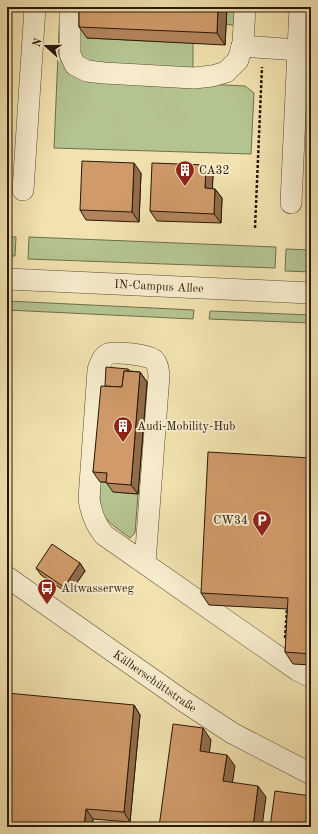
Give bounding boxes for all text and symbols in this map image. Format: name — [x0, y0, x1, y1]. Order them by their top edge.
north arrow — [26, 26, 66, 66]
text: N — [31, 37, 45, 49]
building icon: CA32 — [174, 159, 196, 187]
place label: CA32 — [199, 165, 230, 177]
street label: IN-Campus Allee — [114, 279, 205, 295]
building icon: Audi-Mobility-Hub — [112, 415, 134, 443]
place label: Audi-Mobility-Hub — [137, 421, 235, 433]
parking icon: CW34 — [251, 509, 273, 537]
place label: CW34 — [213, 515, 248, 527]
bus stop icon: Altwasserweg — [36, 577, 58, 605]
place label: Altwasserweg — [61, 583, 135, 595]
street label: Kälberschüttstraße — [111, 649, 199, 715]

